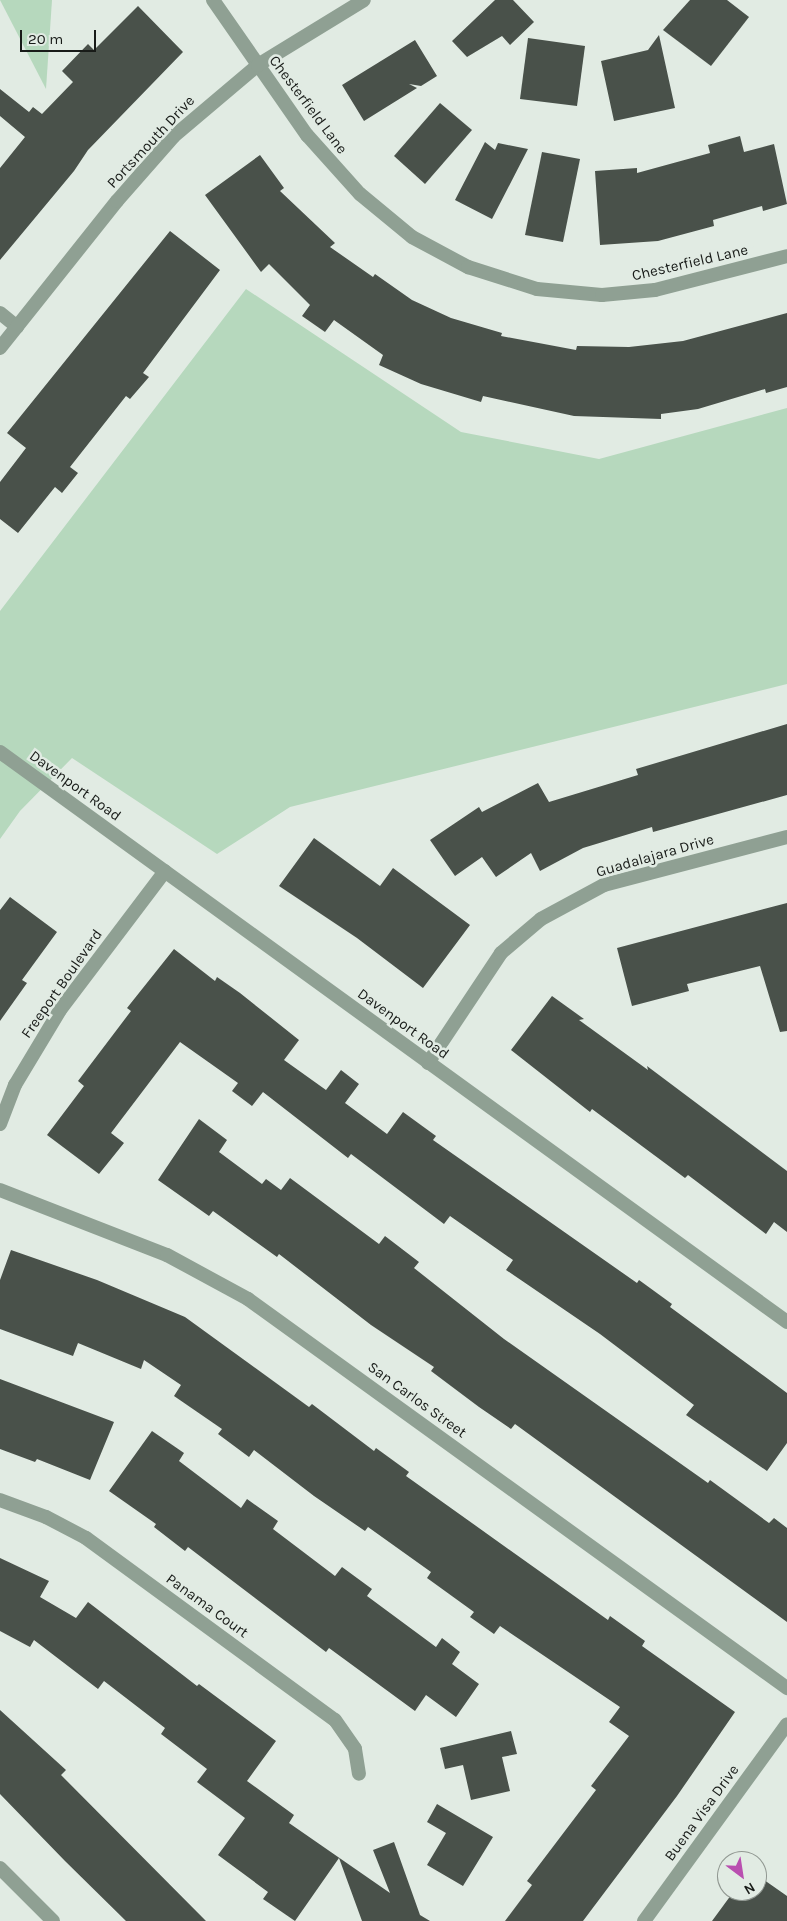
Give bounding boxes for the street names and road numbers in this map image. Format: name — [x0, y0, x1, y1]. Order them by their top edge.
street label: Chesterfield Lane — [265, 52, 351, 158]
street label: Portsmouth Drive — [103, 92, 199, 192]
street label: Chesterfield Lane — [630, 241, 750, 285]
street label: Davenport Road — [26, 747, 124, 825]
street label: Guadalajara Drive — [594, 831, 716, 881]
street label: Freeport Boulevard — [18, 926, 106, 1042]
street label: Davenport Road — [354, 985, 452, 1063]
street label: San Carlos Street — [364, 1358, 470, 1442]
street label: Panama Court — [162, 1570, 252, 1642]
street label: Buena Visa Drive — [661, 1761, 743, 1865]

